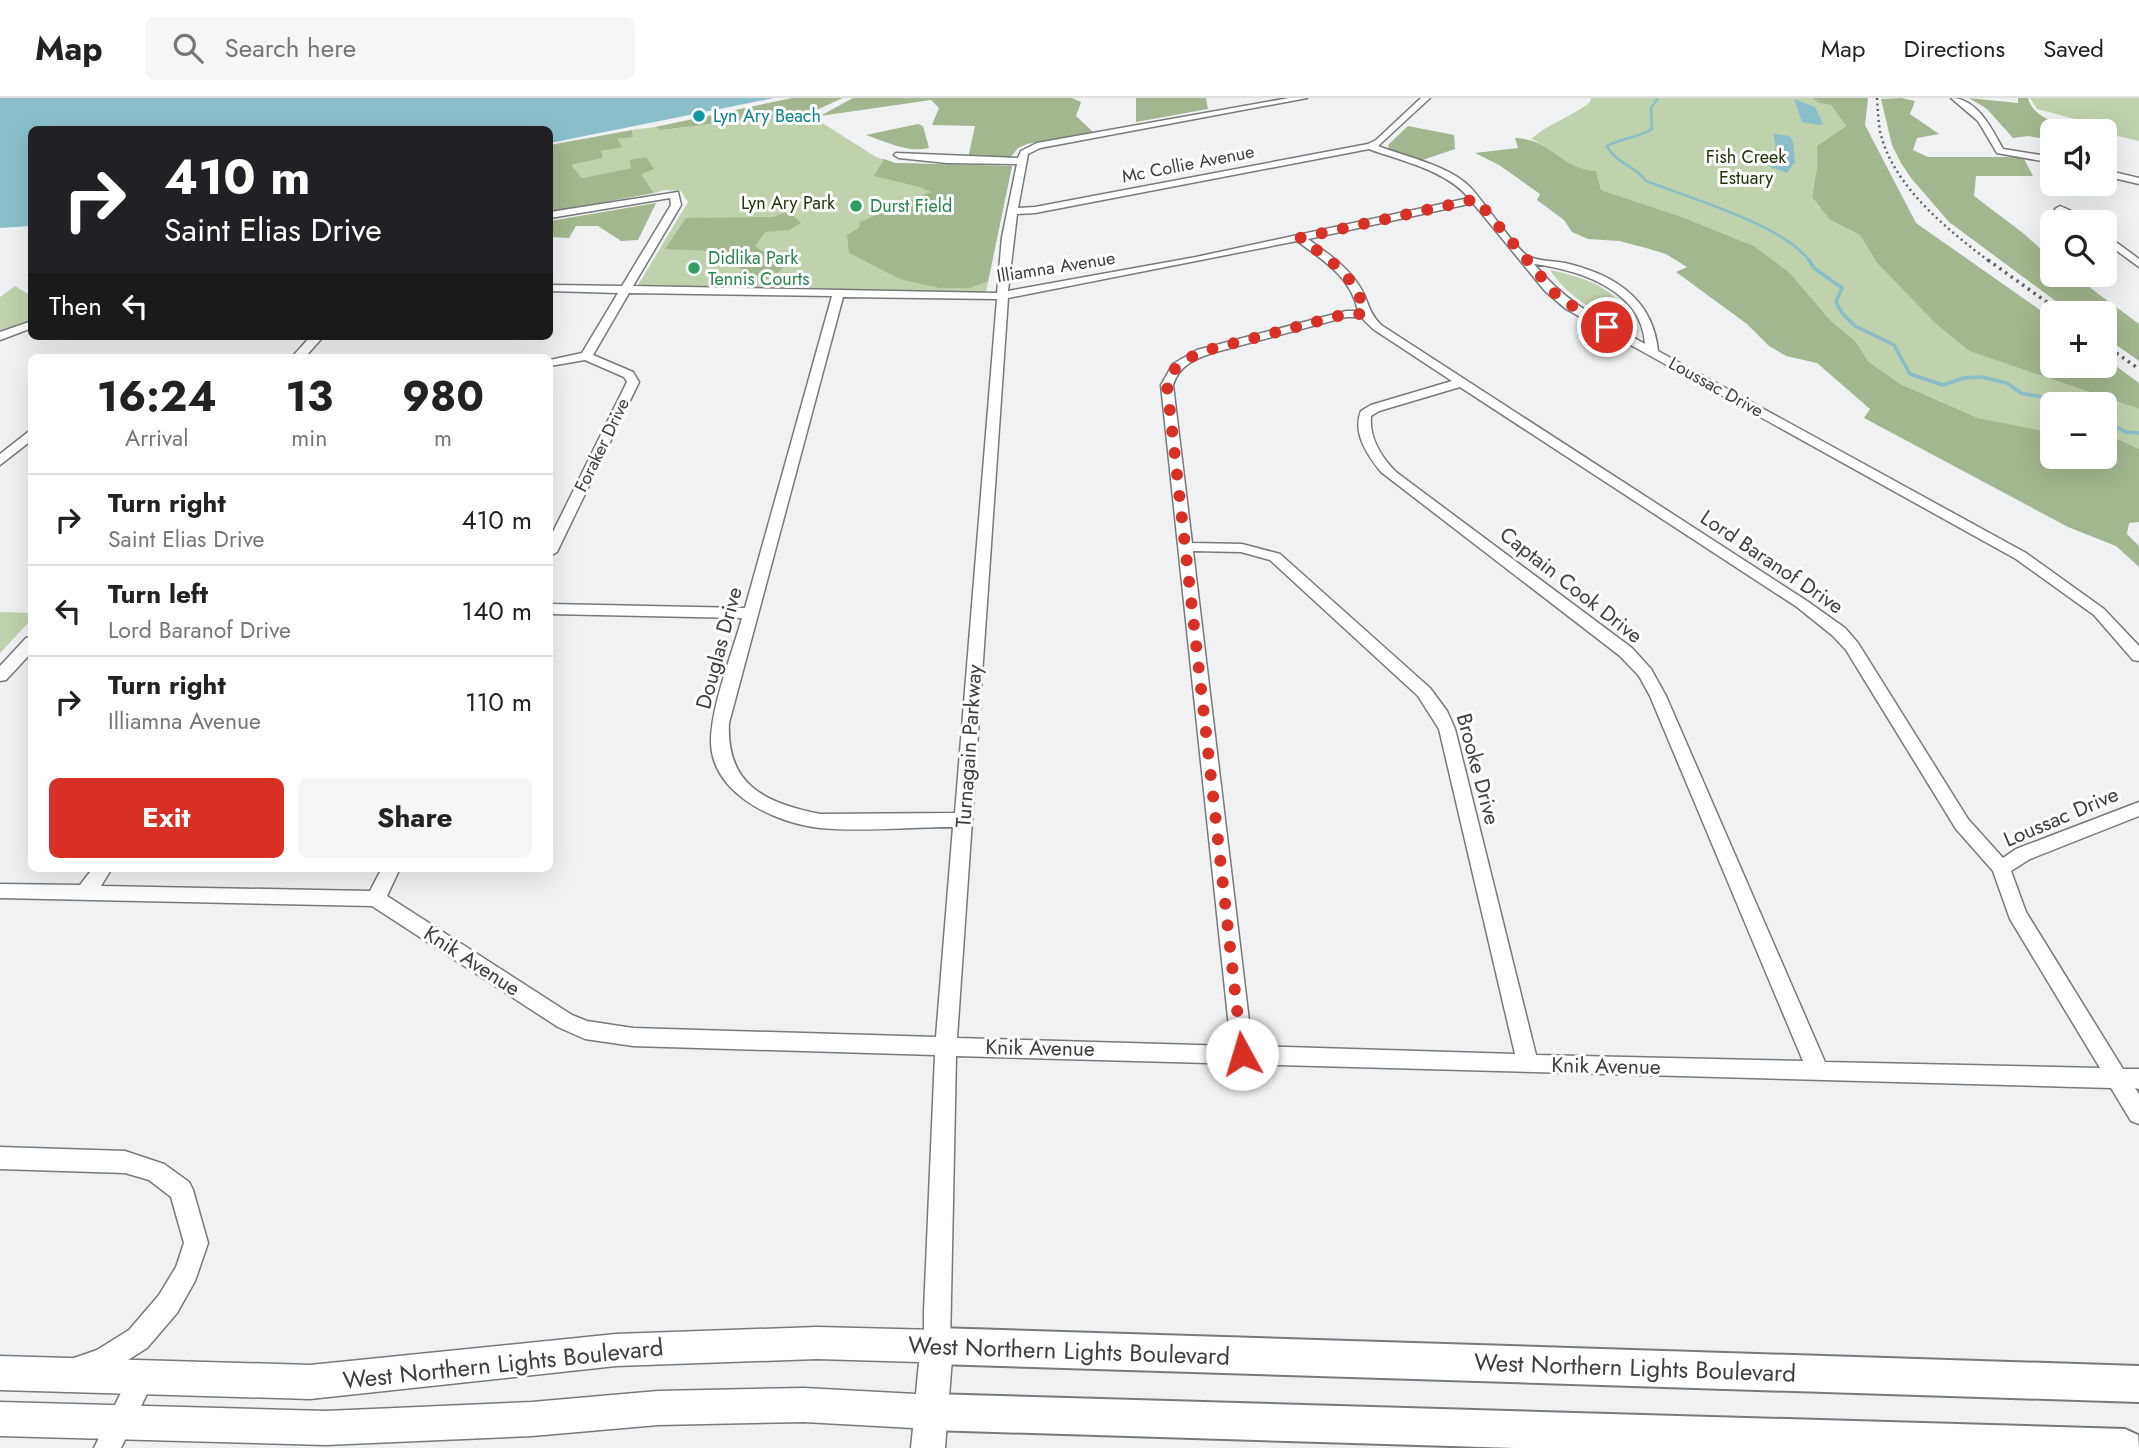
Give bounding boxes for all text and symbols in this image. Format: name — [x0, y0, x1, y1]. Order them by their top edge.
search box — [145, 17, 635, 80]
text: Map — [35, 25, 103, 72]
icon: search — [169, 29, 207, 67]
text: Search here — [225, 29, 356, 67]
text: Map — [1821, 31, 1866, 66]
text: Directions — [1904, 31, 2005, 66]
text: Saved — [2043, 31, 2104, 66]
place label: Lyn Ary Beach — [713, 103, 821, 129]
marker: Lyn Ary Beach — [691, 108, 707, 124]
map controls — [2040, 119, 2117, 469]
button: sound — [2040, 119, 2117, 196]
street label: Mc Collie Avenue — [1120, 138, 1256, 190]
text: 410 m — [164, 142, 310, 212]
park label: Fish Creek Estuary — [1706, 144, 1786, 191]
icon: right — [49, 154, 140, 245]
park label: Lyn Ary Park — [741, 190, 835, 216]
place label: Durst Field — [870, 193, 952, 219]
marker: Durst Field — [848, 198, 864, 214]
text: Saint Elias Drive — [164, 207, 382, 253]
button: search — [2040, 210, 2117, 287]
place label: Didlika Park Tennis Courts — [708, 245, 809, 292]
street label: Illiamna Avenue — [995, 245, 1117, 289]
marker: Didlika Park Tennis Courts — [686, 260, 702, 276]
text: Then — [49, 287, 102, 325]
icon: left — [116, 287, 154, 325]
pin — [1577, 297, 1637, 357]
button: + — [2040, 301, 2117, 378]
icon: arrive — [1588, 308, 1626, 346]
street label: Loussac Drive — [1664, 350, 1768, 424]
text: 16:24 — [97, 366, 217, 427]
text: 13 — [286, 366, 333, 427]
text: 980 — [402, 366, 484, 427]
button: − — [2040, 392, 2117, 469]
street label: Foraker Drive — [568, 394, 636, 496]
text: Arrival — [125, 421, 188, 455]
text: min — [291, 421, 327, 455]
text: m — [434, 421, 452, 455]
text: Turn right — [108, 484, 226, 522]
icon: right — [49, 501, 87, 539]
text: 410 m — [461, 501, 532, 539]
street label: Lord Baranof Drive — [1694, 503, 1850, 621]
street label: Captain Cook Drive — [1493, 520, 1649, 650]
text: Saint Elias Drive — [108, 522, 264, 556]
text: Turn left — [108, 575, 208, 613]
street label: Douglas Drive — [688, 584, 750, 712]
icon: left — [49, 592, 87, 630]
text: 140 m — [461, 592, 532, 630]
text: Lord Baranof Drive — [108, 613, 291, 647]
street label: Turnagain Parkway — [948, 663, 990, 829]
text: Turn right — [108, 666, 226, 704]
icon: right — [49, 683, 87, 721]
text: 110 m — [465, 683, 532, 721]
text: Illiamna Avenue — [108, 704, 261, 738]
street label: Brooke Drive — [1449, 710, 1507, 828]
button: Exit — [49, 778, 284, 858]
button: Share — [298, 778, 532, 858]
street label: Loussac Drive — [1999, 779, 2123, 855]
street label: Knik Avenue — [418, 919, 526, 1003]
position arrow — [1205, 1017, 1279, 1091]
street label: Knik Avenue — [985, 1032, 1095, 1064]
street label: Knik Avenue — [1551, 1050, 1661, 1082]
street label: West Northern Lights Boulevard — [907, 1327, 1231, 1374]
street label: West Northern Lights Boulevard — [341, 1329, 665, 1398]
street label: West Northern Lights Boulevard — [1473, 1344, 1797, 1391]

